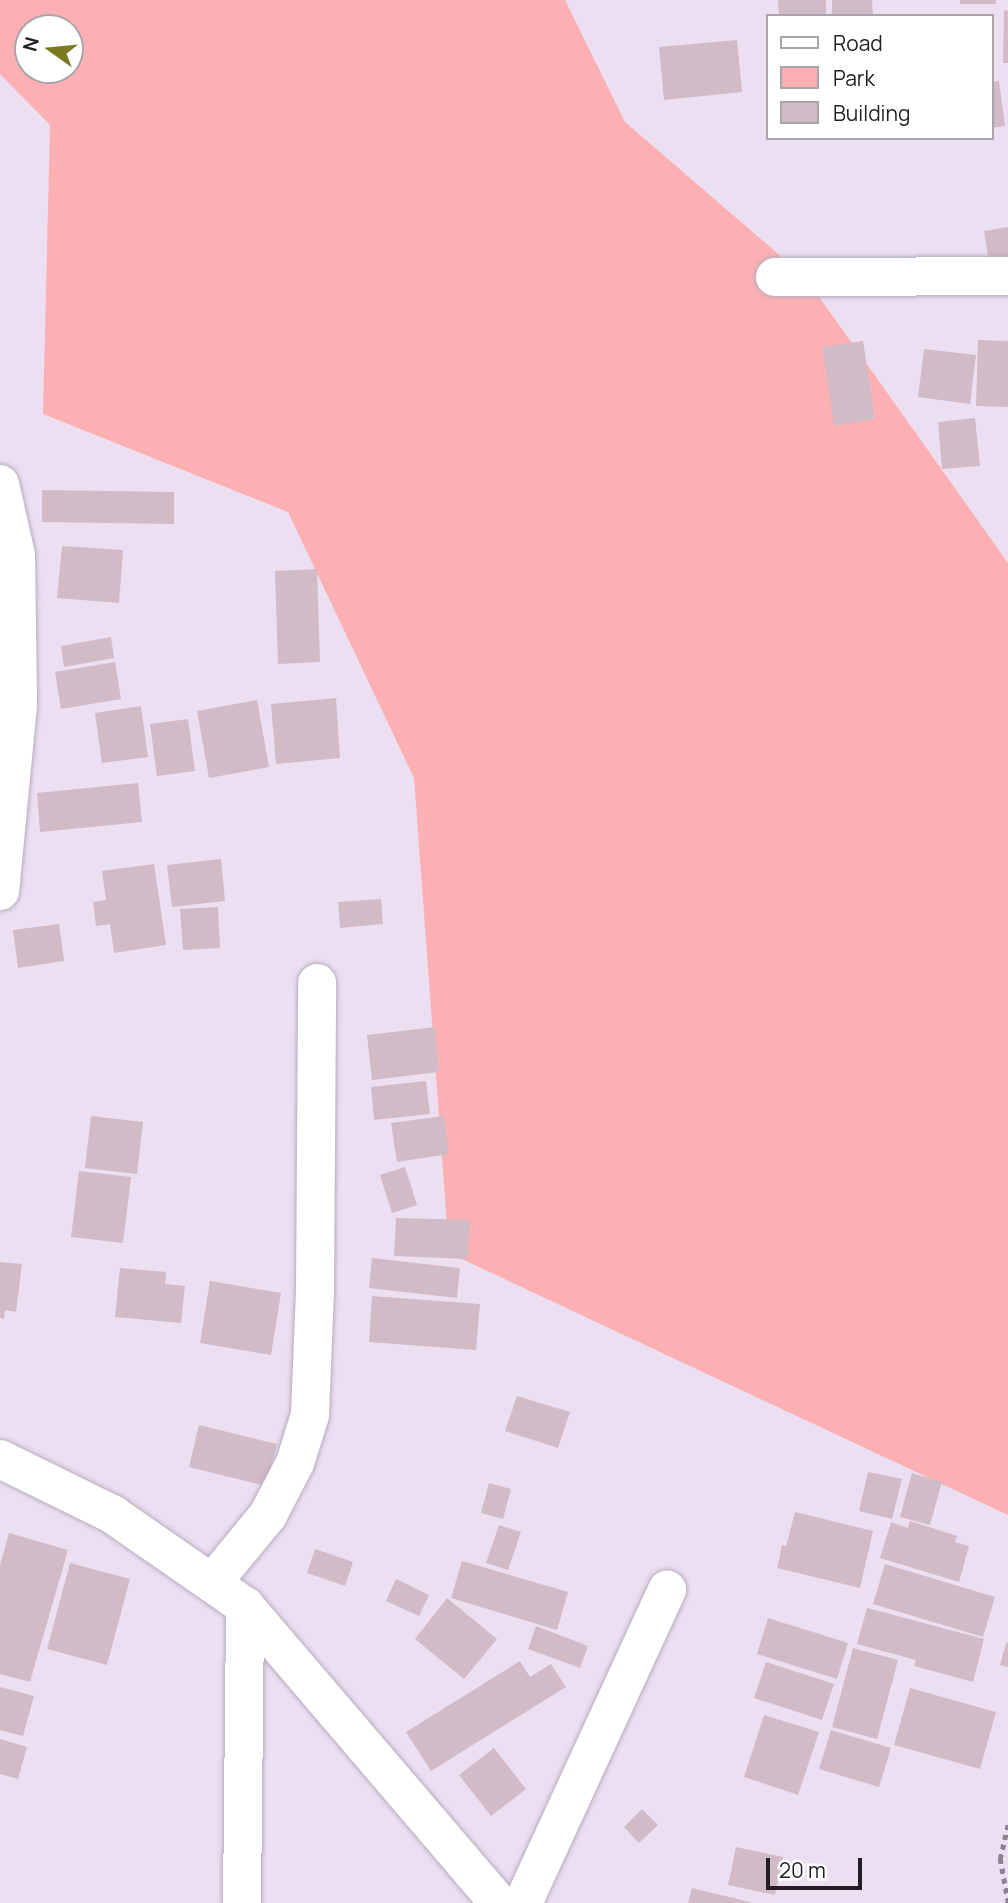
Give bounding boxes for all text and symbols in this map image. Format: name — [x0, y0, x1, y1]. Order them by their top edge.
north arrow — [14, 14, 84, 84]
legend — [766, 14, 994, 140]
text: Road — [833, 29, 883, 57]
text: N — [16, 34, 45, 54]
text: Park — [833, 64, 875, 92]
text: Building — [833, 99, 910, 127]
scale bar — [770, 1843, 866, 1887]
text: 20 m — [779, 1856, 826, 1884]

